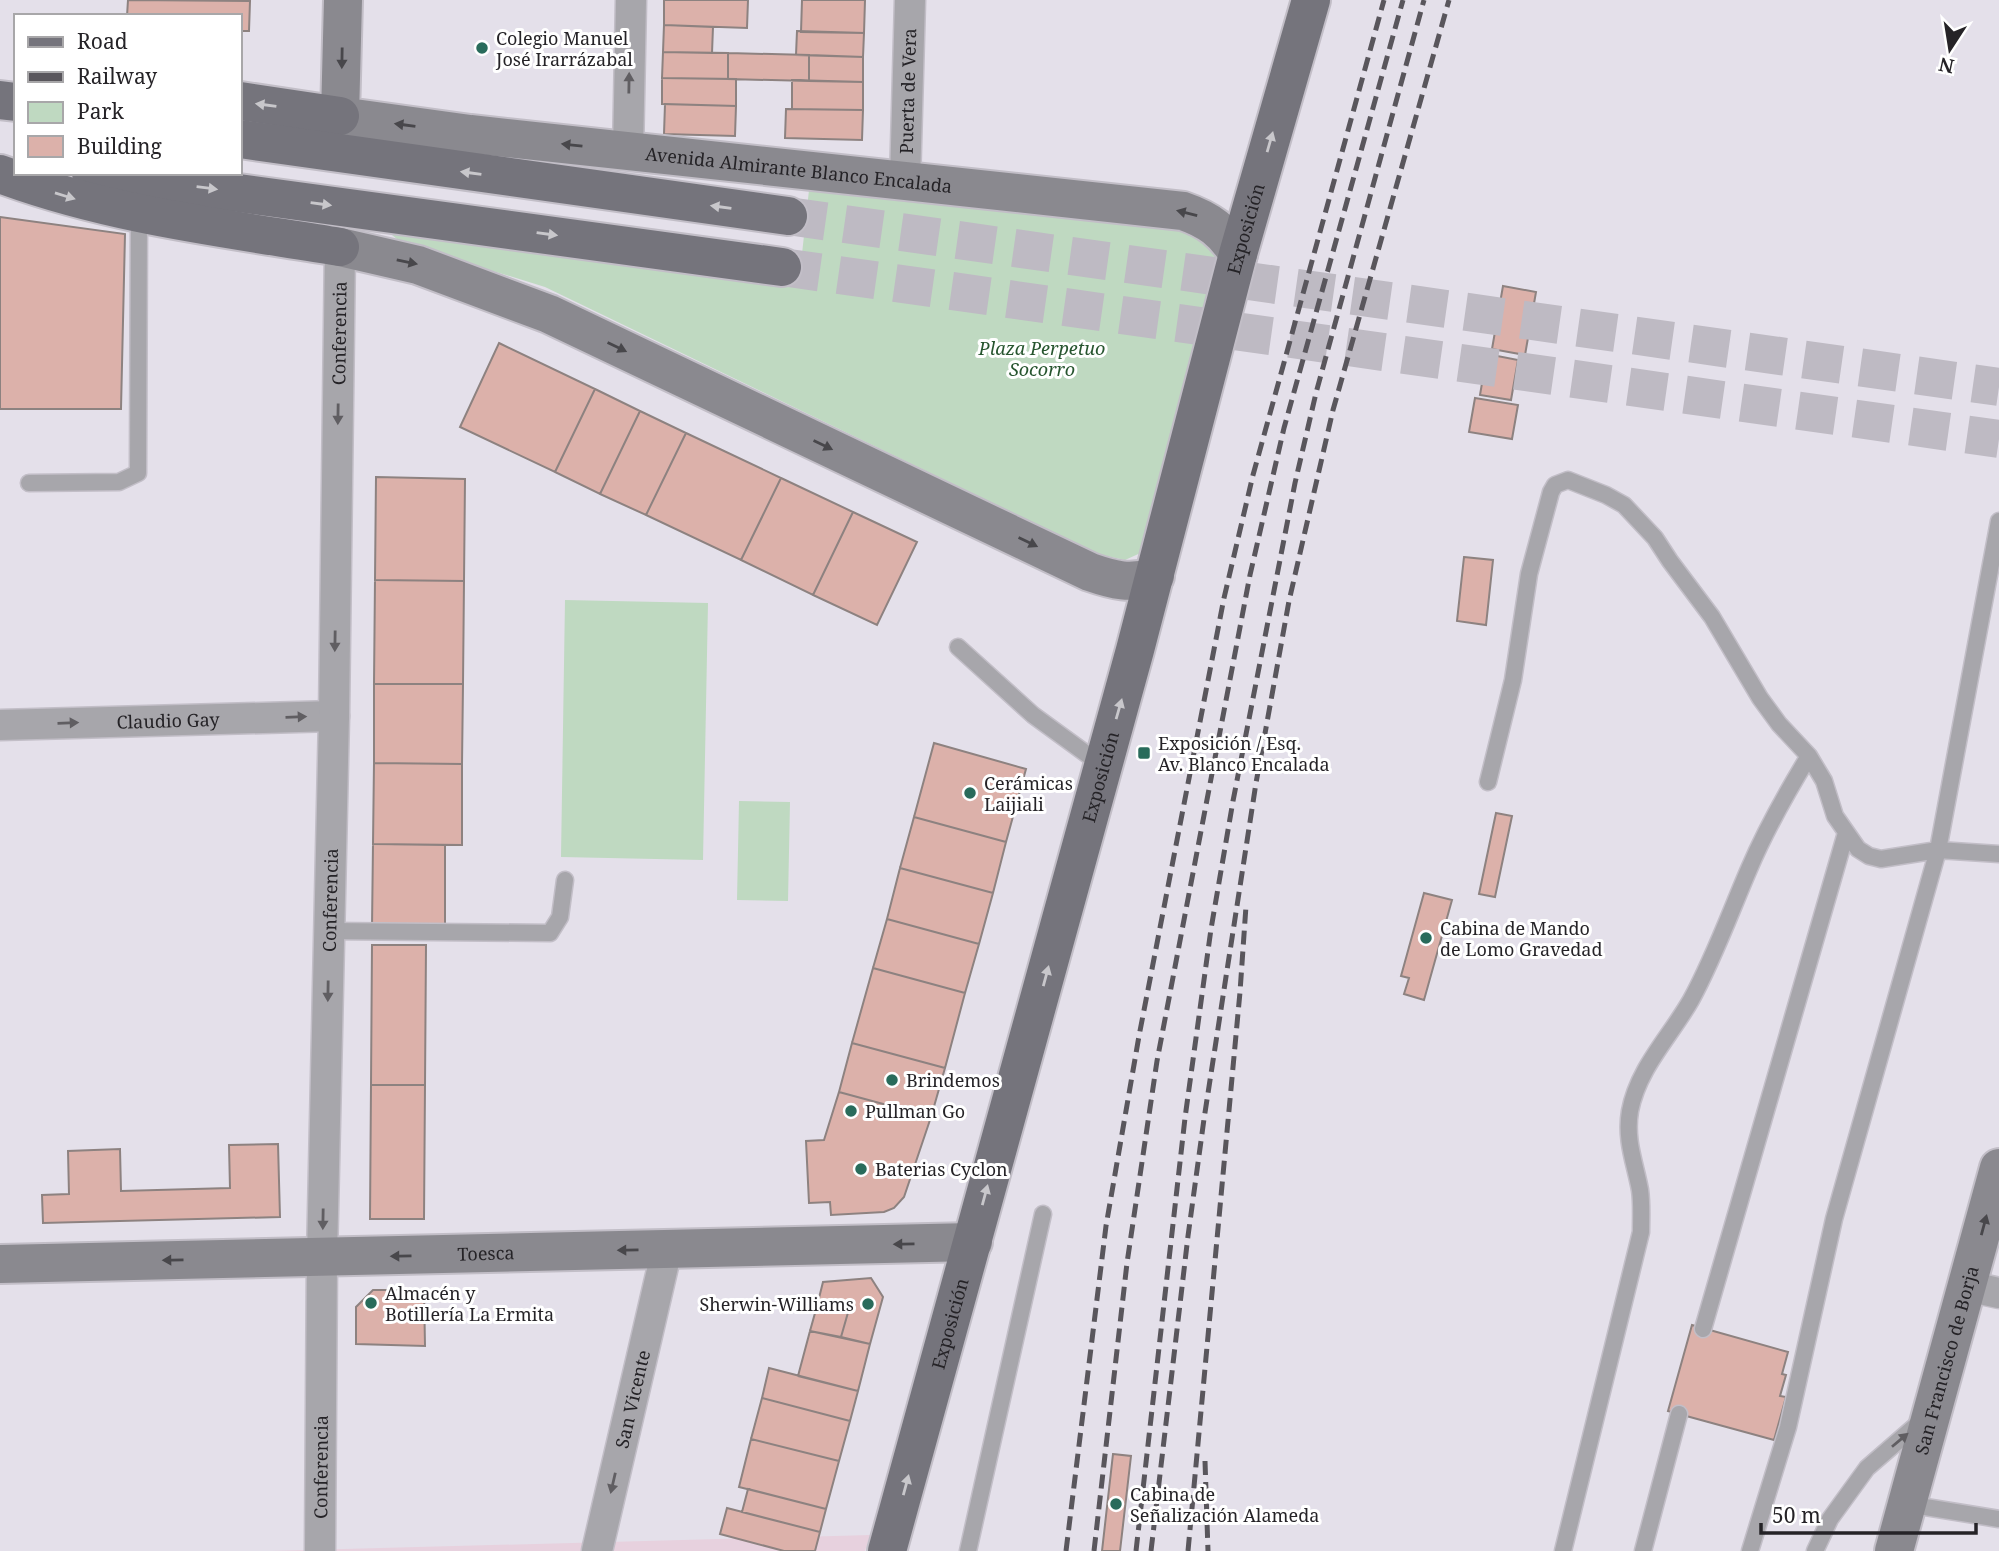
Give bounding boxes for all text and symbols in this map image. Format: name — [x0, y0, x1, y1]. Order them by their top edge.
legend — [14, 14, 242, 175]
north arrow — [1915, 14, 1985, 84]
place label: Colegio Manuel José Irarrázabal — [495, 26, 633, 71]
text: Road — [77, 27, 128, 55]
street label: Puerta de Vera — [894, 28, 921, 154]
marker: Colegio Manuel José Irarrázabal — [474, 40, 490, 56]
one-way arrow — [336, 47, 348, 69]
text: N — [1936, 51, 1956, 80]
text: Railway — [77, 62, 157, 90]
one-way arrow — [623, 72, 635, 94]
text: Park — [77, 97, 124, 125]
one-way arrow — [255, 99, 277, 110]
one-way arrow — [394, 119, 416, 130]
one-way arrow — [1266, 131, 1276, 152]
text: Building — [77, 132, 162, 160]
one-way arrow — [560, 140, 582, 151]
street label: Avenida Almirante Blanco Encalada — [644, 141, 953, 198]
one-way arrow — [460, 167, 482, 178]
street label: Exposición — [1221, 180, 1270, 277]
one-way arrow — [196, 183, 218, 194]
one-way arrow — [54, 192, 75, 202]
one-way arrow — [310, 198, 332, 209]
one-way arrow — [709, 201, 731, 212]
one-way arrow — [1176, 207, 1198, 218]
one-way arrow — [536, 229, 558, 240]
one-way arrow — [396, 257, 418, 268]
street label: Conferencia — [326, 281, 352, 385]
park label: Plaza Perpetuo Socorro — [978, 336, 1105, 381]
one-way arrow — [607, 341, 628, 352]
one-way arrow — [332, 403, 344, 425]
one-way arrow — [813, 439, 833, 450]
one-way arrow — [1018, 537, 1038, 548]
one-way arrow — [329, 630, 341, 652]
one-way arrow — [1114, 698, 1125, 720]
street label: Claudio Gay — [116, 707, 221, 734]
one-way arrow — [285, 711, 307, 723]
one-way arrow — [57, 718, 79, 729]
street label: Exposición — [1076, 728, 1124, 825]
place label: Exposición / Esq. Av. Blanco Encalada — [1158, 731, 1330, 776]
marker: Exposición / Esq. Av. Blanco Encalada — [1136, 745, 1152, 761]
place label: Cerámicas Laijiali — [984, 771, 1073, 816]
marker: Cerámicas Laijiali — [962, 785, 978, 801]
street label: Conferencia — [317, 848, 343, 952]
place label: Cabina de Mando de Lomo Gravedad — [1440, 916, 1602, 961]
marker: Cabina de Mando de Lomo Gravedad — [1418, 930, 1434, 946]
one-way arrow — [1041, 965, 1051, 986]
one-way arrow — [323, 980, 334, 1002]
place label: Brindemos — [906, 1068, 1000, 1092]
marker: Brindemos — [884, 1072, 900, 1088]
place label: Pullman Go — [865, 1099, 965, 1123]
marker: Pullman Go — [843, 1103, 859, 1119]
place label: Baterias Cyclon — [875, 1157, 1008, 1181]
marker: Baterias Cyclon — [853, 1161, 869, 1177]
one-way arrow — [981, 1184, 991, 1205]
one-way arrow — [317, 1208, 329, 1230]
one-way arrow — [1979, 1214, 1989, 1235]
one-way arrow — [893, 1238, 915, 1249]
street label: Toesca — [457, 1240, 515, 1266]
one-way arrow — [617, 1244, 639, 1256]
one-way arrow — [389, 1250, 411, 1261]
one-way arrow — [162, 1255, 184, 1266]
street label: San Francisco de Borja — [1909, 1263, 1984, 1457]
street label: Exposición — [926, 1275, 974, 1372]
place label: Almacén y Botillería La Ermita — [385, 1281, 554, 1326]
place label: Sherwin-Williams — [699, 1292, 854, 1316]
marker: Almacén y Botillería La Ermita — [363, 1295, 379, 1311]
marker: Sherwin-Williams — [860, 1296, 876, 1312]
street label: San Vicente — [609, 1347, 655, 1451]
street label: Conferencia — [308, 1415, 333, 1519]
one-way arrow — [1891, 1433, 1908, 1448]
one-way arrow — [607, 1472, 618, 1494]
one-way arrow — [901, 1474, 911, 1495]
place label: Cabina de Señalización Alameda — [1130, 1482, 1319, 1527]
scale bar — [1761, 1492, 1976, 1536]
marker: Cabina de Señalización Alameda — [1108, 1496, 1124, 1512]
text: 50 m — [1772, 1501, 1821, 1529]

